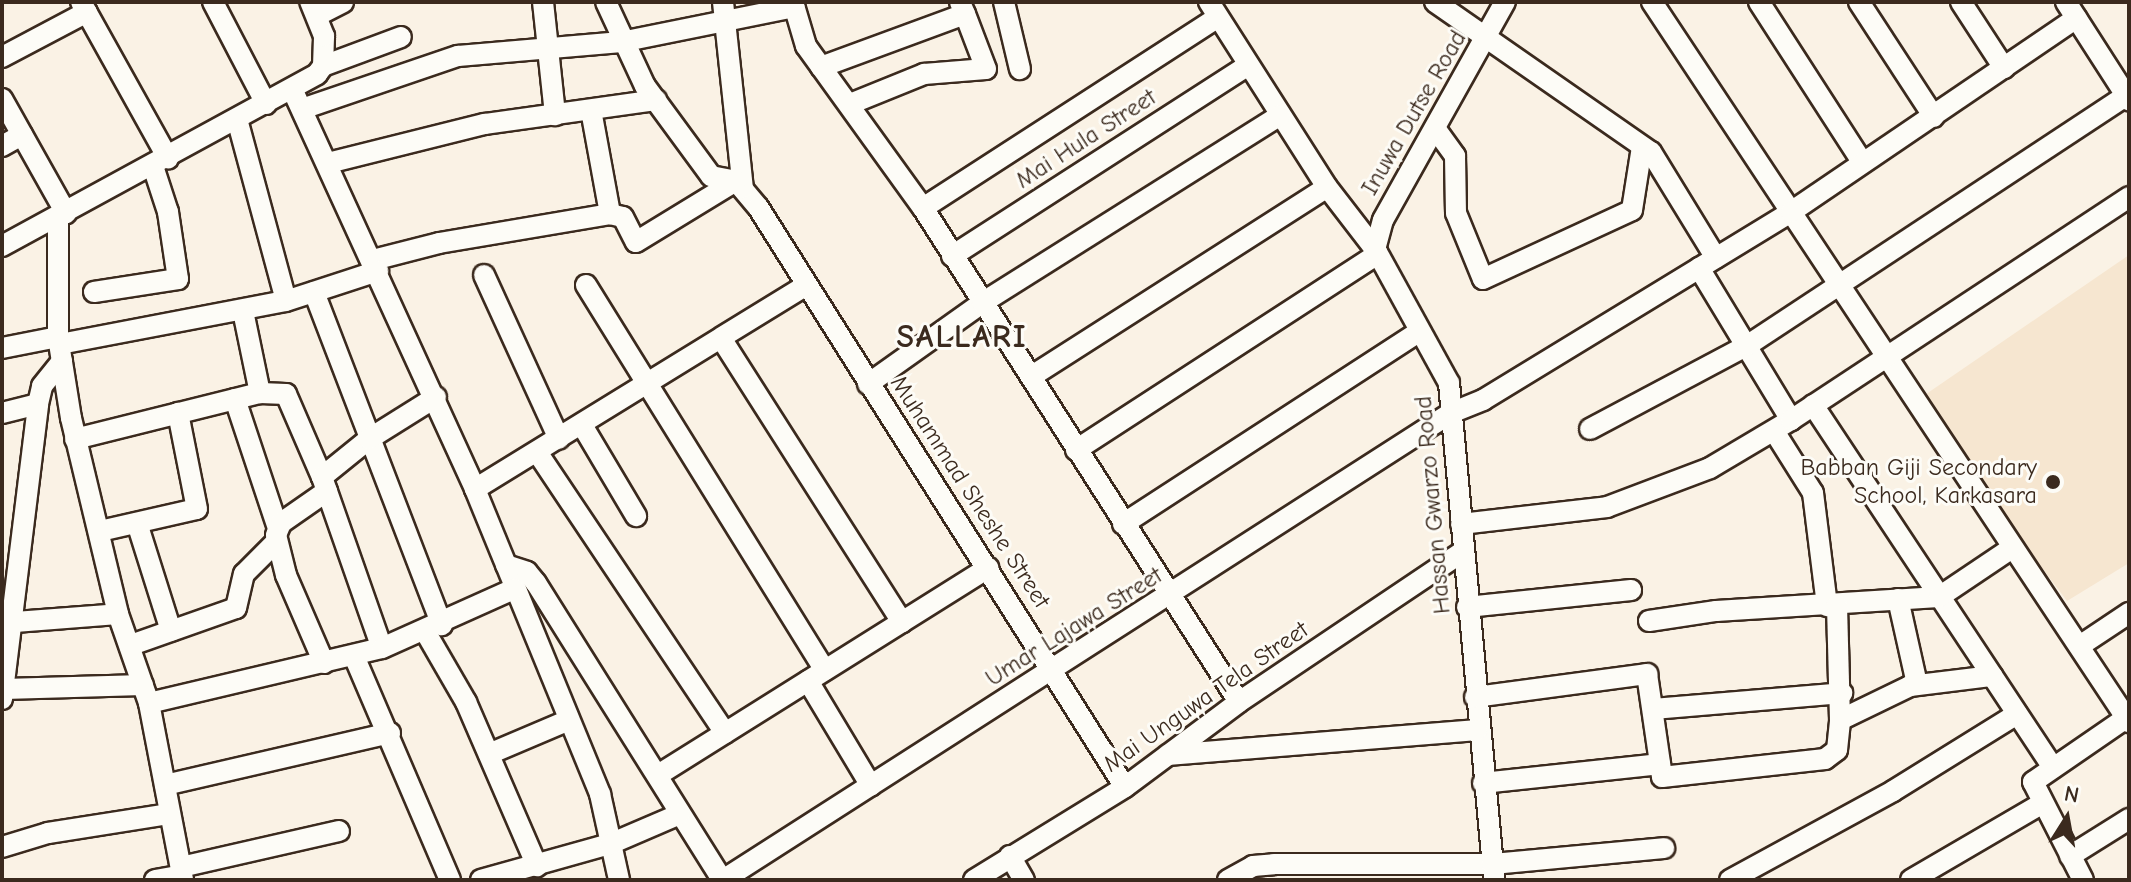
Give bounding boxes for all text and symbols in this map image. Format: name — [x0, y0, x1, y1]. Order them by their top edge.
street label: Inuwa Dutse Road — [1355, 26, 1473, 200]
street label: Mai Hula Street — [1011, 83, 1161, 195]
district label: SALLARI — [896, 318, 1028, 356]
street label: Muhammad Sheshe Street — [884, 370, 1056, 614]
street label: Hassan Gwarzo Road — [1409, 395, 1457, 615]
place label: Babban Giji Secondary School, Karkasara — [1800, 454, 2037, 510]
marker: Babban Giji Secondary School, Karkasara — [2044, 473, 2062, 491]
street label: Umar Lajawa Street — [980, 561, 1168, 693]
street label: Mai Unguwa Tela Street — [1098, 615, 1314, 779]
north arrow — [2027, 778, 2107, 858]
text: N — [2062, 780, 2081, 809]

